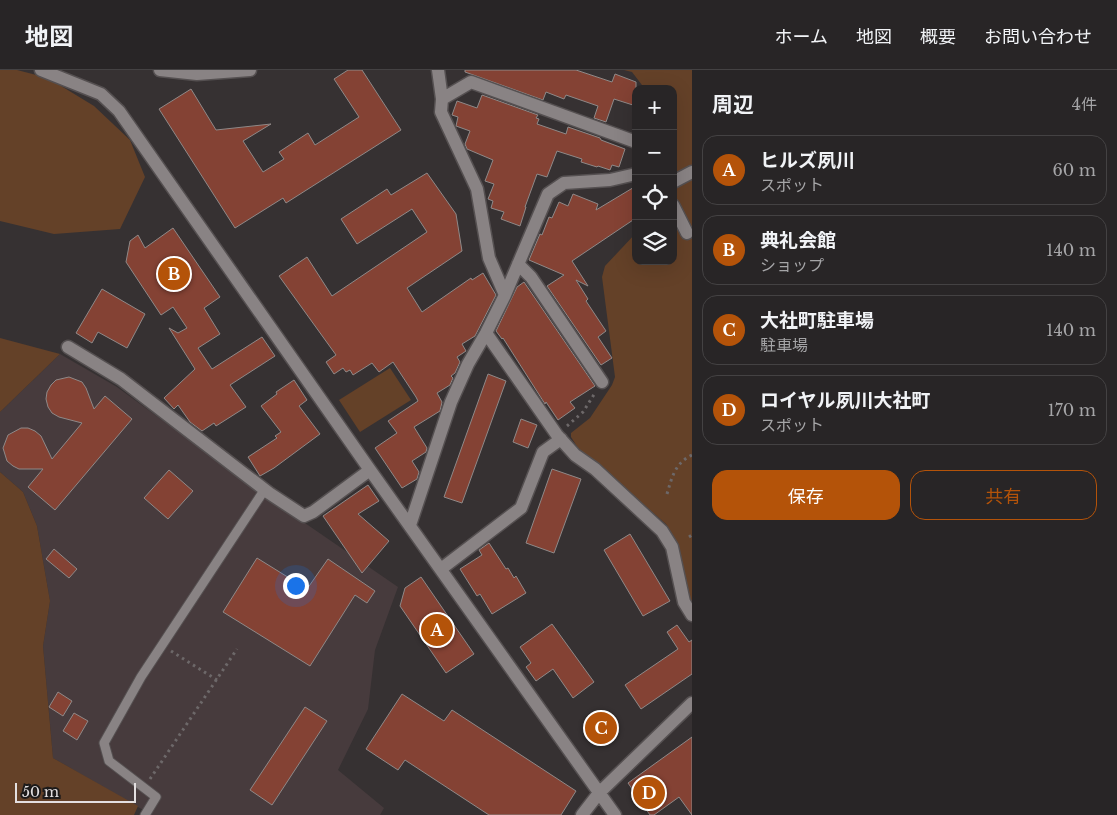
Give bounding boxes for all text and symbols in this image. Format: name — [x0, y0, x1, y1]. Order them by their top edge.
text: 地図 — [25, 22, 73, 51]
text: ホーム — [775, 26, 828, 48]
text: 地図 — [856, 26, 892, 48]
text: 概要 — [920, 26, 956, 48]
text: お問い合わせ — [984, 26, 1092, 48]
map controls — [632, 85, 677, 265]
button: + — [632, 85, 677, 130]
text: 周辺 — [712, 92, 754, 118]
text: 4件 — [1072, 94, 1097, 114]
button: − — [632, 130, 677, 175]
text: ヒルズ夙川 — [760, 149, 855, 172]
text: A — [723, 160, 735, 180]
text: 60 m — [1053, 160, 1096, 180]
button: locate — [632, 175, 677, 220]
text: スポット — [760, 175, 824, 195]
button: layers — [632, 220, 677, 265]
text: 典礼会館 — [760, 229, 836, 252]
text: B — [723, 240, 735, 260]
text: 140 m — [1046, 240, 1096, 260]
pin: B — [158, 255, 190, 293]
text: ショップ — [760, 255, 824, 275]
text: 大社町駐車場 — [760, 309, 874, 332]
text: C — [722, 320, 736, 340]
text: 140 m — [1046, 320, 1096, 340]
text: 駐車場 — [760, 335, 808, 355]
text: ロイヤル夙川大社町 — [760, 389, 930, 412]
text: D — [722, 400, 736, 420]
text: 170 m — [1048, 400, 1096, 420]
text: スポット — [760, 415, 824, 435]
button: 保存 — [712, 470, 900, 520]
button: 共有 — [910, 470, 1097, 520]
your location — [283, 573, 309, 599]
pin: A — [421, 611, 453, 649]
pin: C — [585, 709, 617, 747]
pin: D — [633, 774, 665, 812]
scale bar — [15, 780, 136, 803]
text: 50 m — [22, 783, 59, 801]

